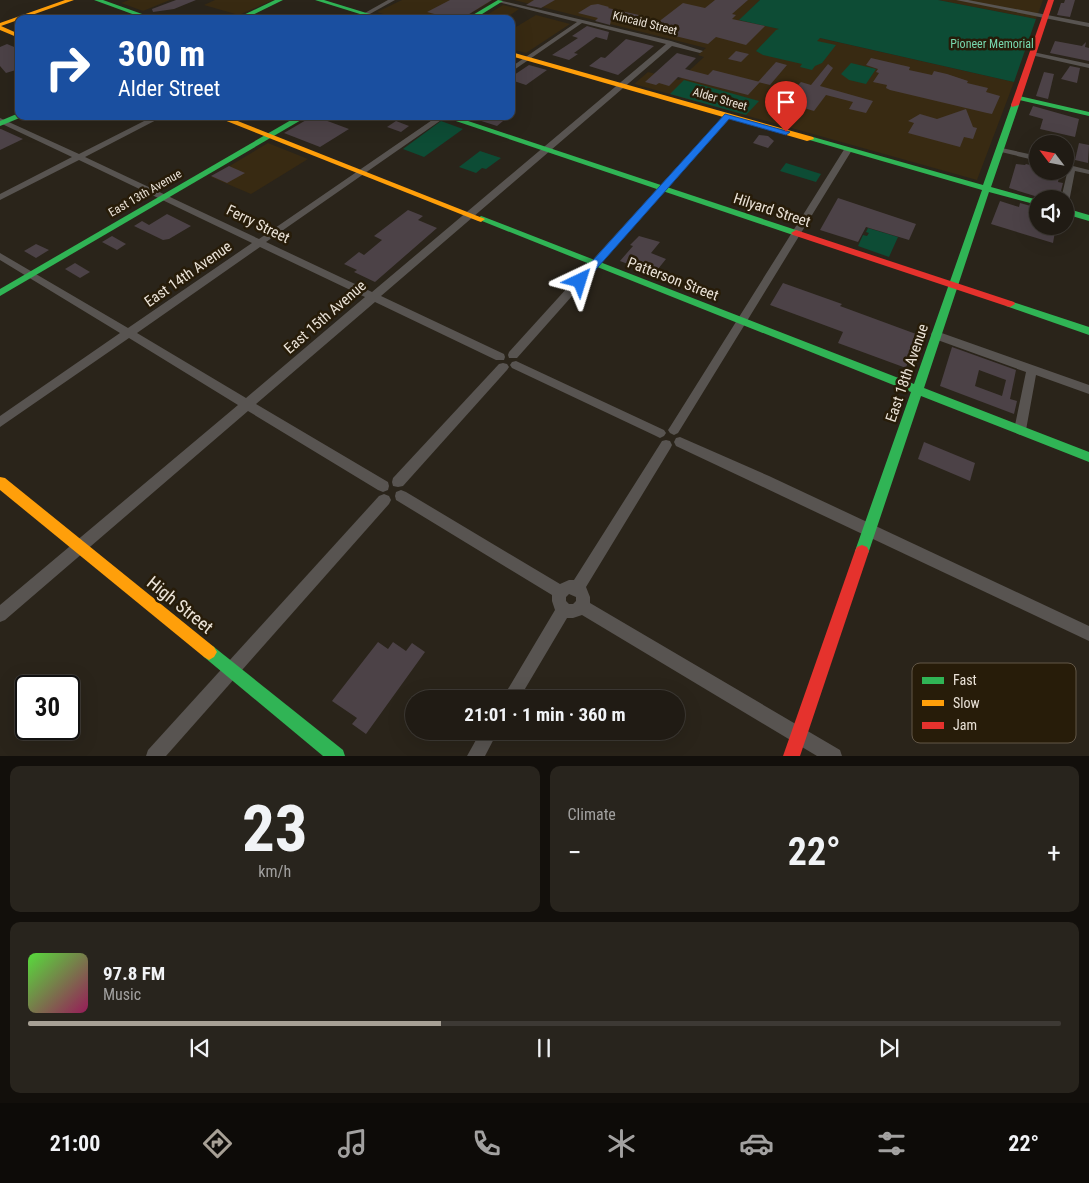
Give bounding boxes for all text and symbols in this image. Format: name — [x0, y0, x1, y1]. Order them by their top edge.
street label: Kincaid Street — [611, 8, 679, 38]
text: 300 m — [118, 34, 205, 75]
icon: right — [35, 35, 100, 100]
park label: Pioneer Memorial — [950, 37, 1034, 51]
text: Alder Street — [118, 76, 220, 101]
pin — [765, 81, 807, 132]
street label: Alder Street — [691, 85, 749, 114]
icon: arrive — [772, 88, 800, 116]
north arrow — [1029, 135, 1074, 180]
map controls — [1029, 135, 1074, 235]
street label: East 13th Avenue — [106, 166, 184, 220]
street label: Hilyard Street — [731, 189, 813, 231]
button: sound — [1029, 190, 1074, 235]
street label: Ferry Street — [223, 201, 293, 247]
street label: East 14th Avenue — [141, 237, 235, 311]
street label: Patterson Street — [625, 253, 721, 305]
position arrow — [553, 254, 605, 306]
street label: East 15th Avenue — [280, 277, 370, 357]
street label: East 18th Avenue — [882, 322, 932, 424]
street label: High Street — [143, 572, 218, 638]
legend — [912, 663, 1076, 743]
text: Fast — [953, 672, 977, 688]
speed limit sign: 30 — [15, 675, 80, 740]
text: Slow — [953, 695, 980, 711]
text: 21:01 · 1 min · 360 m — [464, 703, 626, 726]
text: Jam — [953, 717, 977, 733]
text: 23 — [242, 791, 308, 867]
text: Climate — [568, 805, 616, 824]
text: 22° — [788, 830, 841, 874]
text: − — [568, 836, 582, 869]
text: + — [1047, 836, 1061, 869]
text: km/h — [258, 862, 291, 881]
text: 97.8 FM — [103, 962, 165, 985]
text: Music — [103, 985, 141, 1004]
icon: previous — [186, 1034, 214, 1062]
icon: pause — [530, 1034, 558, 1062]
icon: next — [875, 1034, 903, 1062]
icon: directions — [200, 1126, 235, 1161]
icon: music — [335, 1126, 370, 1161]
icon: phone — [469, 1126, 504, 1161]
icon: climate — [604, 1126, 639, 1161]
icon: car — [739, 1126, 774, 1161]
icon: filters — [874, 1126, 909, 1161]
text: 21:00 — [50, 1131, 100, 1156]
text: 22° — [1008, 1131, 1039, 1156]

